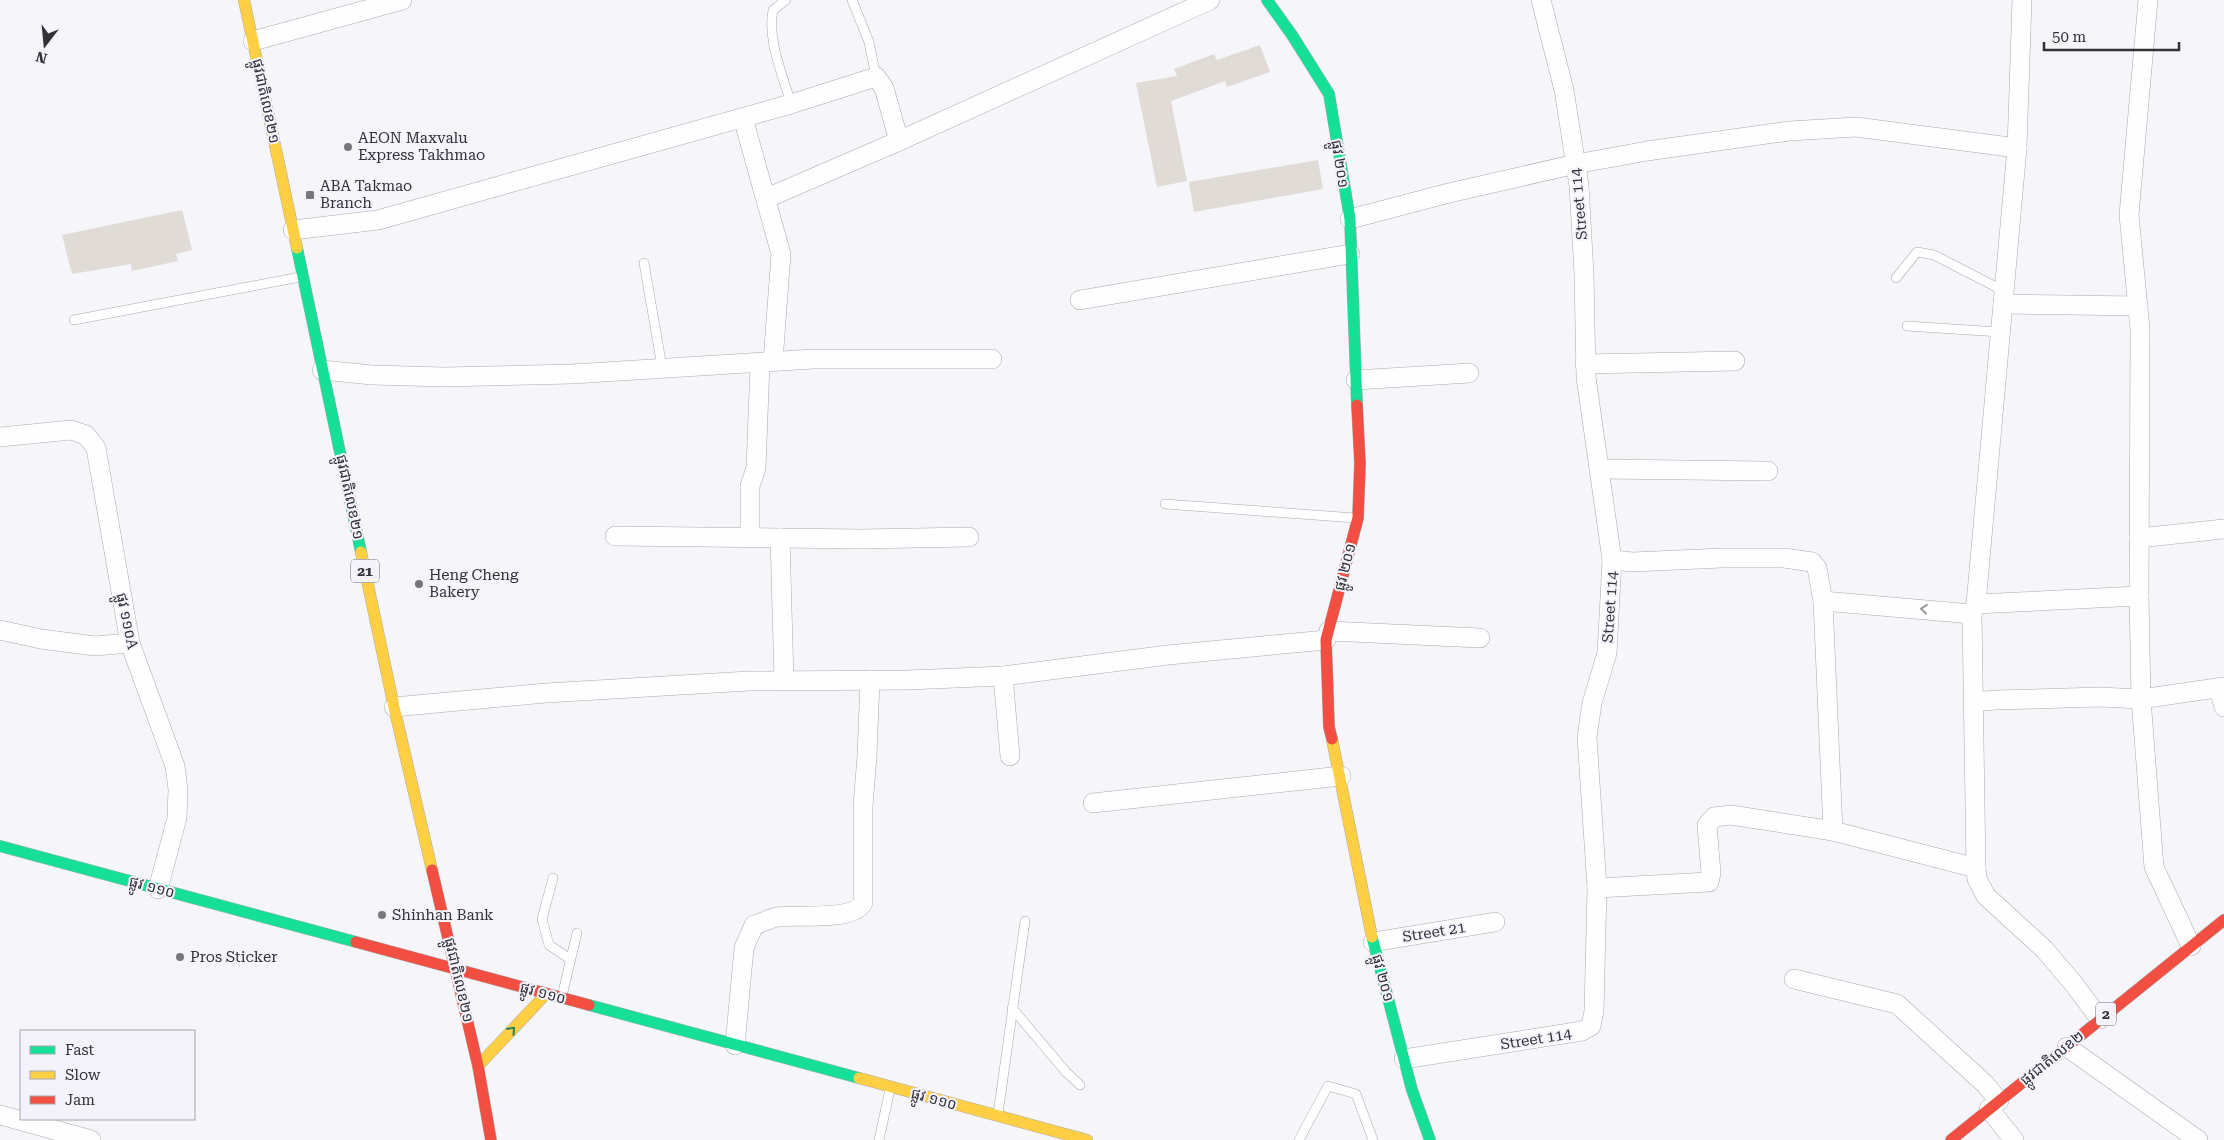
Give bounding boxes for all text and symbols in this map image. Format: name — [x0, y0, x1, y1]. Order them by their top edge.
north arrow — [20, 20, 70, 70]
scale bar — [2044, 20, 2179, 52]
text: 50 m — [2052, 28, 2087, 46]
text: N — [34, 48, 49, 67]
street label: ផ្លូវជាតិលេខ២១ — [244, 57, 284, 146]
place label: AEON Maxvalu Express Takhmao — [358, 129, 485, 164]
street label: ផ្លូវ ២០១ — [1323, 139, 1353, 190]
marker: AEON Maxvalu Express Takhmao — [342, 141, 354, 153]
street label: Street 114 — [1567, 167, 1591, 241]
place label: ABA Takmao Branch — [320, 177, 412, 212]
marker: ABA Takmao Branch — [304, 189, 316, 201]
street label: ផ្លូវជាតិលេខ២១ — [328, 453, 368, 542]
street label: ផ្លូវ ២០១ — [1330, 541, 1364, 594]
road number: 21 — [351, 560, 379, 582]
place label: Heng Cheng Bakery — [429, 566, 519, 601]
street label: Street 114 — [1599, 570, 1622, 644]
marker: Heng Cheng Bakery — [413, 578, 425, 590]
street label: ផ្លូវ ១១០A — [108, 591, 142, 652]
one-way arrow — [1920, 604, 1928, 615]
street label: ផ្លូវ ១១០ — [126, 872, 177, 906]
place label: Shinhan Bank — [392, 906, 494, 924]
marker: Shinhan Bank — [376, 909, 388, 921]
street label: Street 21 — [1401, 918, 1467, 946]
street label: ផ្លូវជាតិលេខ២១ — [436, 936, 477, 1025]
place label: Pros Sticker — [190, 948, 277, 966]
marker: Pros Sticker — [174, 951, 186, 963]
street label: ផ្លូវ ២០១ — [1364, 952, 1398, 1005]
street label: ផ្លូវ ១១០ — [517, 978, 568, 1012]
road number: 2 — [2096, 1002, 2116, 1026]
street label: Street 114 — [1499, 1024, 1574, 1054]
one-way arrow — [506, 1027, 515, 1036]
street label: ផ្លូវជាតិលេខ២ — [2016, 1027, 2090, 1093]
legend — [20, 1030, 195, 1120]
text: Fast — [65, 1041, 95, 1059]
text: Slow — [65, 1066, 101, 1084]
street label: ផ្លូវ ១១០ — [908, 1084, 959, 1118]
text: Jam — [65, 1091, 95, 1109]

